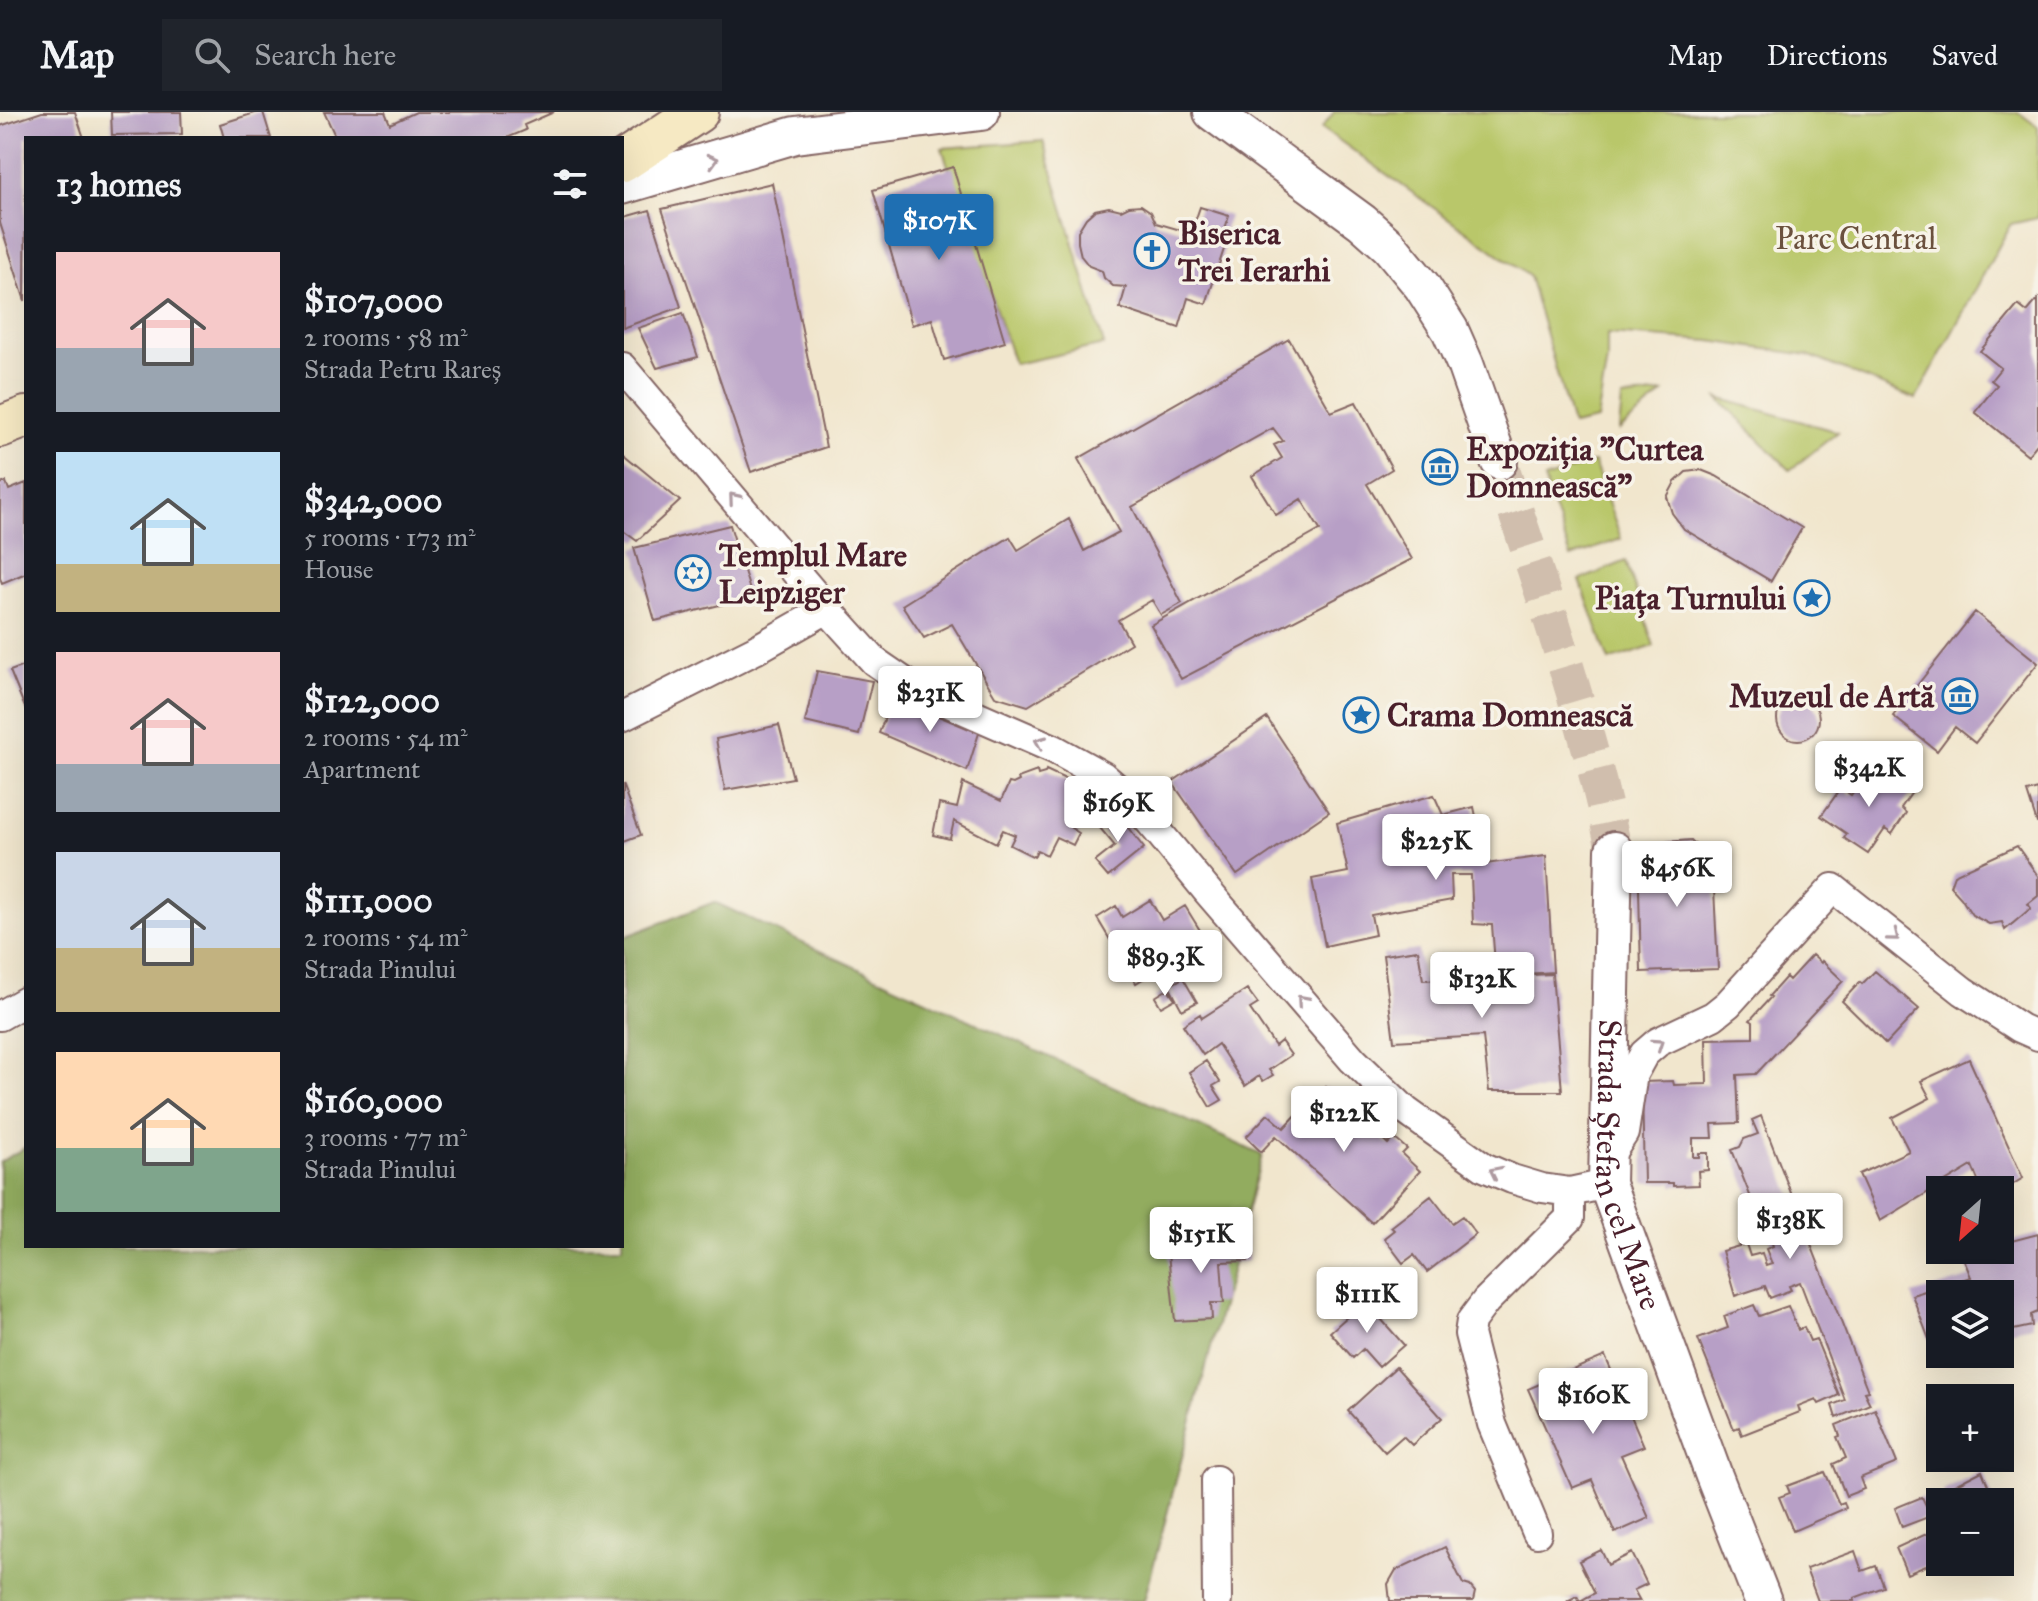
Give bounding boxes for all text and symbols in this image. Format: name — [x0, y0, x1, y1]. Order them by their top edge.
search box — [162, 19, 722, 91]
text: Map — [40, 32, 114, 78]
icon: search — [190, 33, 234, 77]
text: Search here — [254, 37, 396, 73]
text: Map — [1668, 38, 1723, 73]
text: Directions — [1767, 38, 1888, 73]
text: Saved — [1932, 38, 1998, 73]
one-way arrow — [705, 153, 719, 169]
icon: filters — [548, 162, 592, 206]
text: 13 homes — [56, 164, 181, 205]
pin: $107K — [883, 194, 995, 262]
text: $107K — [902, 204, 976, 236]
place label: Biserica Trei Ierarhi — [1178, 214, 1330, 290]
park label: Parc Central — [1775, 219, 1937, 258]
church icon: Biserica Trei Ierarhi — [1133, 232, 1171, 270]
text: $107,000 — [304, 280, 443, 321]
icon: home — [120, 284, 216, 380]
text: 2 rooms · 58 m² — [304, 321, 468, 353]
text: Strada Petru Rareș — [304, 353, 501, 385]
place label: Expoziția "Curtea Domnească" — [1466, 430, 1705, 506]
museum icon: Expoziția "Curtea Domnească" — [1421, 448, 1459, 486]
text: $342,000 — [304, 480, 443, 521]
icon: home — [120, 484, 216, 580]
one-way arrow — [729, 493, 744, 508]
text: 5 rooms · 173 m² — [304, 521, 476, 553]
place label: Templul Mare Leipziger — [719, 536, 907, 612]
text: House — [304, 553, 374, 585]
synagogue icon: Templul Mare Leipziger — [674, 554, 712, 592]
place label: Piața Turnului — [1595, 579, 1786, 619]
place icon: Piața Turnului — [1793, 579, 1831, 617]
pin: $231K — [874, 666, 986, 734]
text: $231K — [896, 676, 964, 708]
place label: Muzeul de Artă — [1729, 677, 1935, 716]
museum icon: Muzeul de Artă — [1941, 677, 1979, 715]
text: $122,000 — [304, 680, 440, 721]
icon: home — [120, 684, 216, 780]
place icon: Crama Domnească — [1342, 696, 1380, 734]
place label: Crama Domnească — [1387, 696, 1634, 735]
text: 2 rooms · 54 m² — [304, 721, 468, 753]
one-way arrow — [1034, 736, 1048, 752]
pin: $342K — [1813, 741, 1925, 809]
text: $342K — [1833, 751, 1905, 783]
text: Apartment — [304, 753, 420, 785]
pin: $169K — [1062, 776, 1174, 844]
text: $169K — [1082, 786, 1154, 818]
pin: $225K — [1380, 814, 1492, 882]
text: $225K — [1400, 824, 1472, 856]
pin: $456K — [1621, 841, 1733, 909]
text: $456K — [1640, 851, 1714, 883]
text: $111,000 — [304, 880, 433, 921]
icon: home — [120, 884, 216, 980]
text: 2 rooms · 54 m² — [304, 921, 468, 953]
one-way arrow — [1885, 927, 1900, 941]
pin: $89.3K — [1100, 930, 1230, 998]
text: $89.3K — [1126, 940, 1204, 972]
pin: $132K — [1426, 952, 1538, 1020]
text: Strada Pinului — [304, 953, 456, 985]
text: $132K — [1448, 962, 1516, 994]
one-way arrow — [1297, 995, 1311, 1010]
street label: Strada Ștefan cel Mare — [1587, 1019, 1671, 1315]
one-way arrow — [1650, 1038, 1664, 1053]
text: $160,000 — [304, 1080, 443, 1121]
icon: home — [120, 1084, 216, 1180]
pin: $122K — [1288, 1086, 1400, 1154]
text: $122K — [1309, 1096, 1379, 1128]
text: 3 rooms · 77 m² — [304, 1121, 467, 1153]
text: Strada Pinului — [304, 1153, 456, 1185]
one-way arrow — [1489, 1165, 1503, 1181]
north arrow — [1926, 1176, 2014, 1264]
map controls — [1926, 1176, 2014, 1576]
pin: $138K — [1734, 1193, 1846, 1261]
text: $138K — [1756, 1203, 1824, 1235]
pin: $151K — [1145, 1207, 1257, 1275]
text: $151K — [1168, 1217, 1234, 1249]
pin: $111K — [1311, 1267, 1423, 1335]
text: $111K — [1335, 1277, 1399, 1309]
button: layers — [1926, 1280, 2014, 1368]
pin: $160K — [1537, 1368, 1649, 1436]
text: $160K — [1557, 1378, 1629, 1410]
button: + — [1926, 1384, 2014, 1472]
button: − — [1926, 1488, 2014, 1576]

